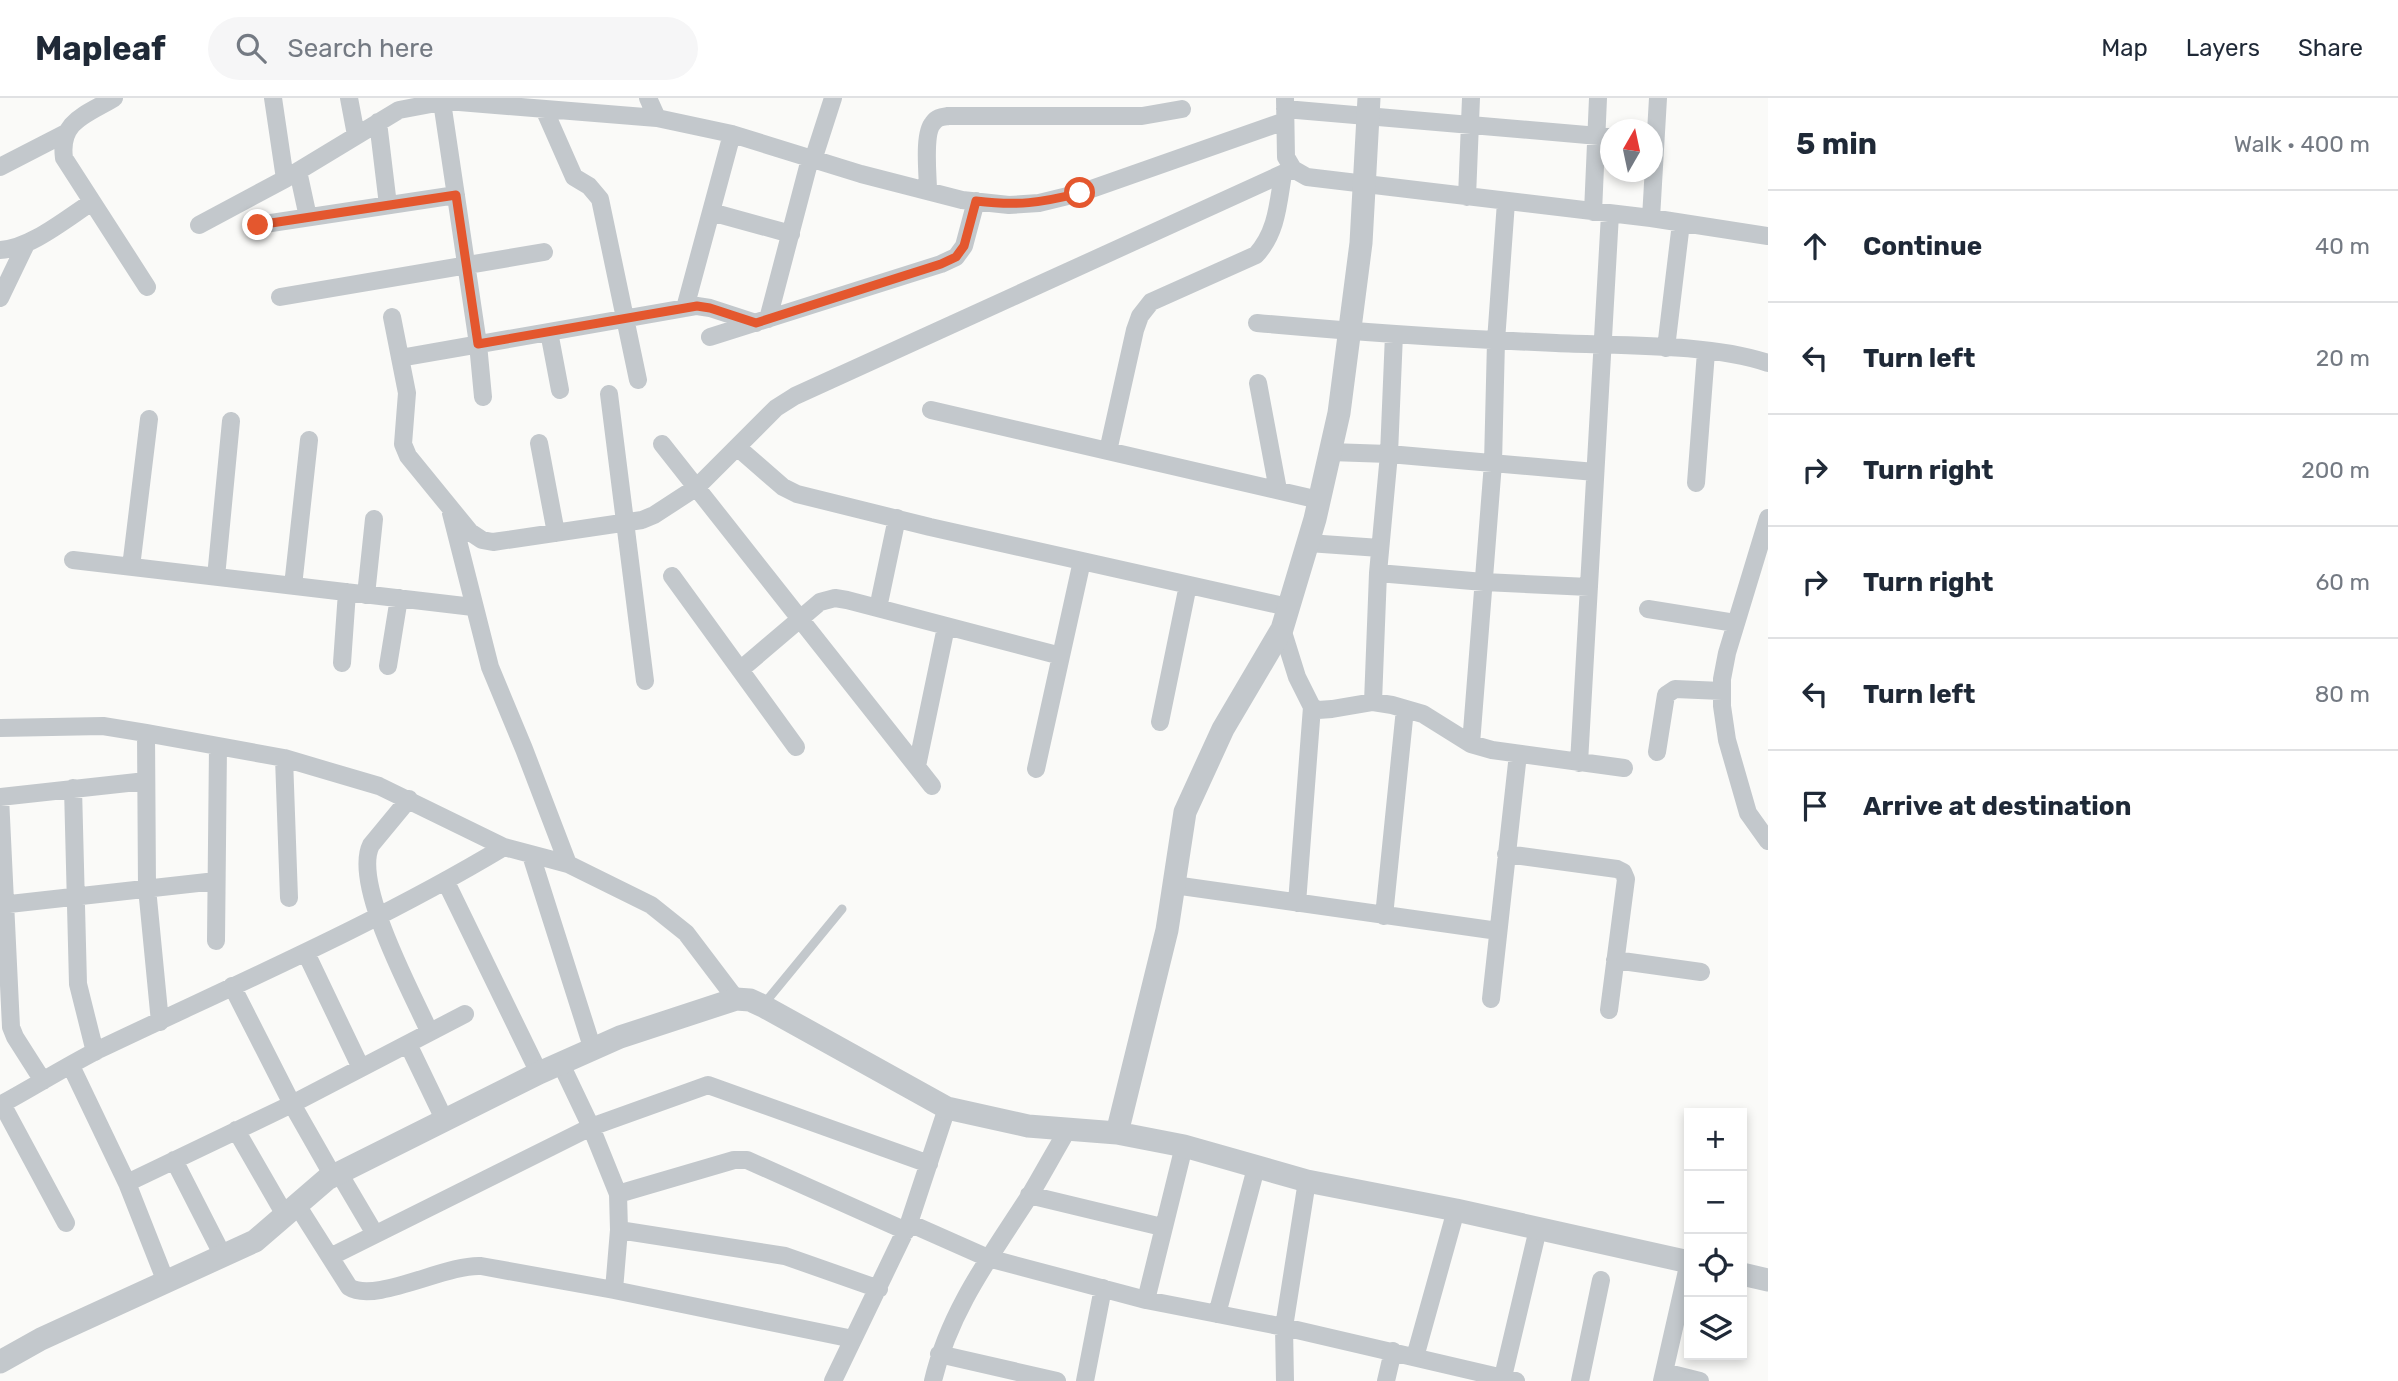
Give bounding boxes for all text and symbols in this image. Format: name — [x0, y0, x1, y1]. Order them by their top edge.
search box — [208, 17, 698, 80]
text: Mapleaf — [35, 29, 166, 68]
icon: search — [232, 29, 270, 67]
text: Search here — [288, 33, 433, 64]
text: Map — [2101, 34, 2148, 62]
text: Layers — [2186, 34, 2260, 62]
text: Share — [2298, 34, 2363, 62]
north arrow — [1600, 119, 1663, 182]
text: 5 min — [1796, 126, 1877, 162]
text: Walk · 400 m — [2234, 130, 2370, 158]
route start — [1064, 177, 1095, 208]
route end — [242, 209, 273, 240]
icon: ahead — [1796, 227, 1834, 265]
text: Continue — [1863, 231, 1982, 262]
text: 40 m — [2315, 232, 2370, 260]
icon: left — [1796, 339, 1834, 377]
text: Turn left — [1863, 343, 1975, 374]
text: 20 m — [2316, 344, 2370, 372]
icon: right — [1796, 451, 1834, 489]
text: Turn right — [1863, 455, 1993, 486]
text: 200 m — [2301, 456, 2370, 484]
icon: right — [1796, 563, 1834, 601]
text: Turn right — [1863, 567, 1993, 598]
text: 60 m — [2315, 568, 2370, 596]
icon: left — [1796, 675, 1834, 713]
text: Turn left — [1863, 679, 1975, 710]
text: 80 m — [2315, 680, 2370, 708]
icon: arrive — [1796, 787, 1834, 825]
text: Arrive at destination — [1863, 791, 2131, 822]
map controls — [1684, 1108, 1747, 1360]
button: + — [1684, 1108, 1747, 1171]
button: − — [1684, 1171, 1747, 1234]
button: locate — [1684, 1234, 1747, 1297]
button: layers — [1684, 1297, 1747, 1360]

